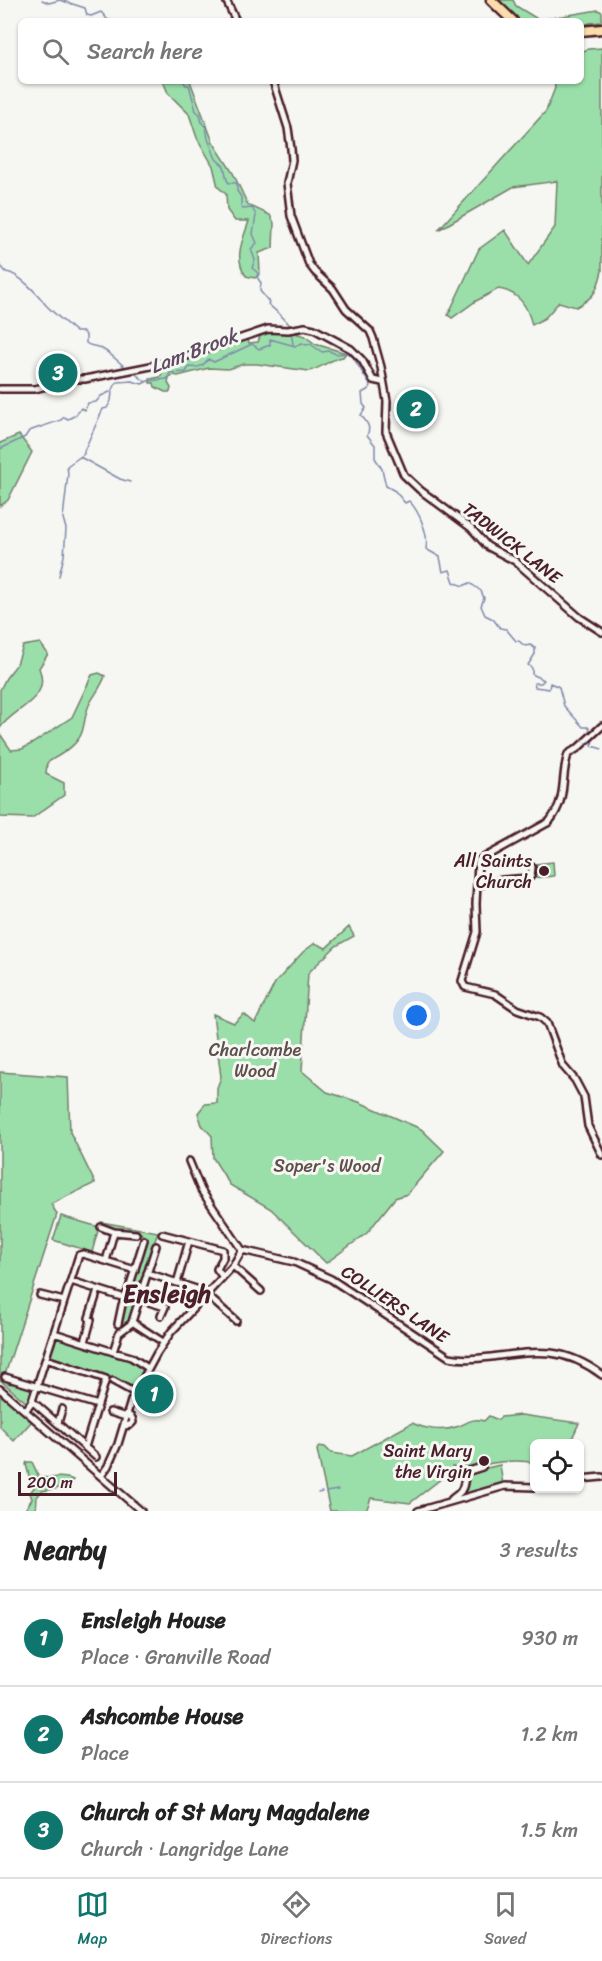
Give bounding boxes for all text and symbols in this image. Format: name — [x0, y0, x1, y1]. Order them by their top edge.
search box — [18, 18, 584, 84]
text: Search here — [87, 32, 203, 71]
icon: search — [39, 35, 72, 68]
water label: Lam Brook — [145, 318, 244, 384]
pin: 3 — [38, 350, 78, 395]
pin: 2 — [396, 386, 436, 432]
street label: TADWICK LANE — [455, 494, 570, 593]
place label: All Saints Church — [453, 845, 533, 898]
marker: All Saints Church — [537, 864, 551, 878]
your location — [402, 1001, 431, 1030]
park label: Charlcombe Wood — [209, 1034, 302, 1087]
park label: Soper's Wood — [274, 1150, 382, 1182]
street label: COLLIERS LANE — [334, 1256, 456, 1353]
district label: Ensleigh — [123, 1273, 211, 1315]
pin: 1 — [134, 1372, 174, 1416]
place label: Saint Mary the Virgin — [383, 1435, 473, 1488]
map controls — [530, 1439, 584, 1493]
button: locate — [530, 1439, 584, 1493]
marker: Saint Mary the Virgin — [477, 1454, 491, 1468]
text: 200 m — [27, 1468, 73, 1497]
scale bar — [18, 1469, 117, 1496]
text: Nearby — [24, 1527, 106, 1573]
text: 3 results — [500, 1533, 578, 1568]
text: Ensleigh House — [81, 1601, 226, 1640]
text: 1 — [39, 1621, 48, 1656]
text: 930 m — [522, 1621, 578, 1656]
text: Place · Granville Road — [81, 1640, 270, 1675]
text: Ashcombe House — [81, 1697, 244, 1736]
text: 2 — [38, 1717, 49, 1752]
text: 1.2 km — [521, 1717, 578, 1752]
text: Place — [81, 1736, 129, 1771]
text: Church of St Mary Magdalene — [81, 1793, 370, 1832]
text: 3 — [38, 1813, 49, 1848]
text: 1.5 km — [520, 1813, 578, 1848]
text: Church · Langridge Lane — [81, 1832, 289, 1867]
tab: Map — [76, 1888, 109, 1953]
tab: Directions — [261, 1888, 332, 1953]
tab: Saved — [484, 1888, 526, 1953]

